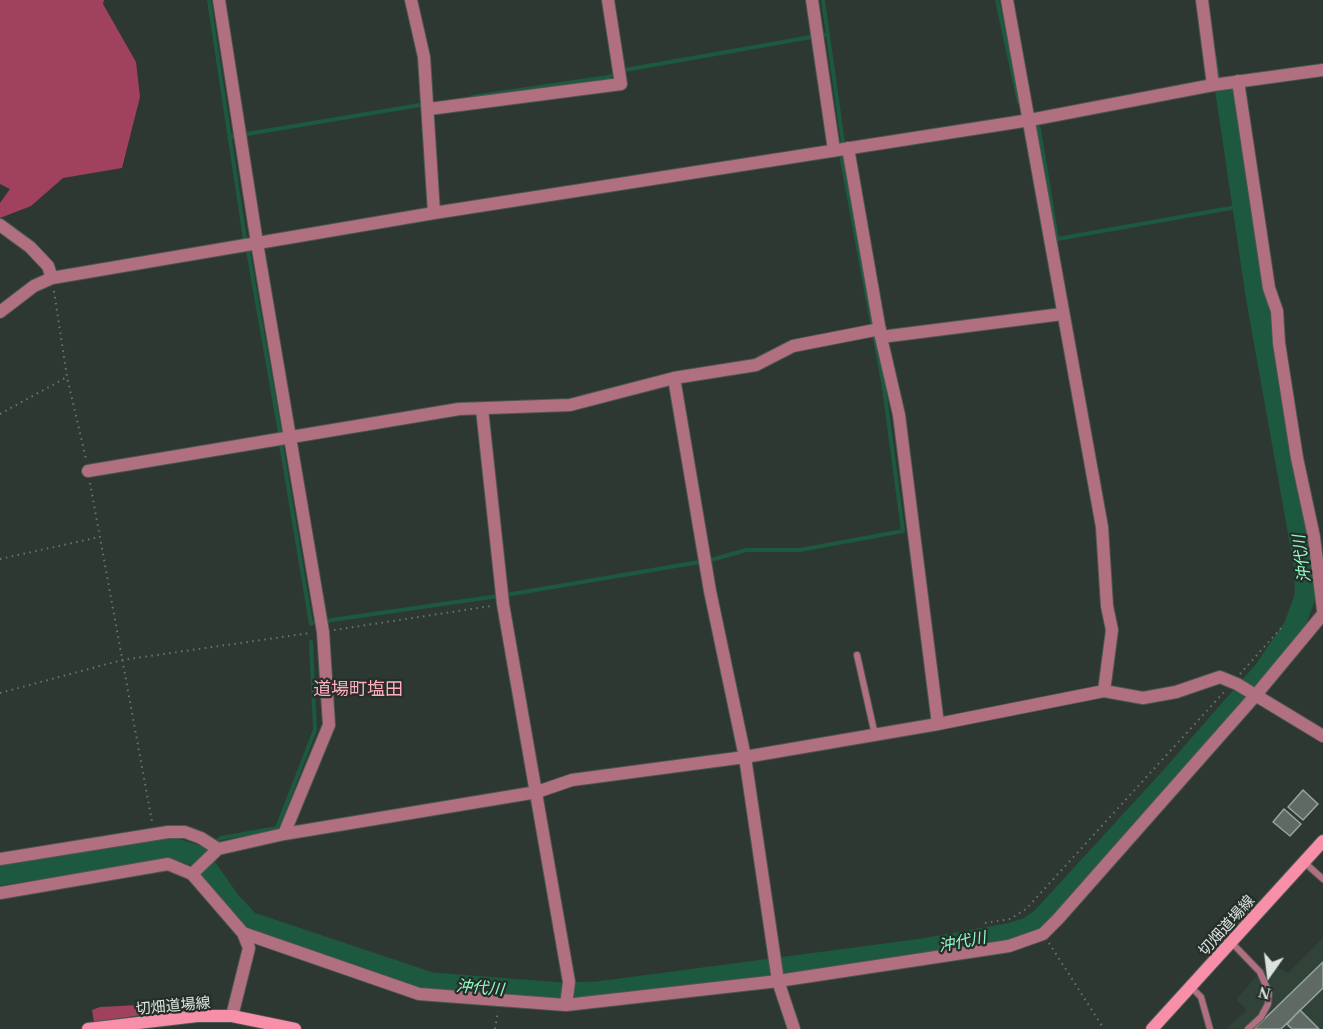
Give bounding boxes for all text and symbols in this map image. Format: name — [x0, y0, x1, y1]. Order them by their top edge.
water label: 沖代川 — [1289, 534, 1313, 584]
district label: 道場町塩田 — [313, 677, 403, 699]
street label: 切畑道場線 — [1194, 891, 1258, 959]
water label: 沖代川 — [937, 927, 987, 955]
north arrow — [1239, 945, 1299, 1005]
water label: 沖代川 — [455, 975, 505, 999]
text: N — [1257, 983, 1272, 1003]
street label: 切畑道場線 — [135, 993, 211, 1017]

